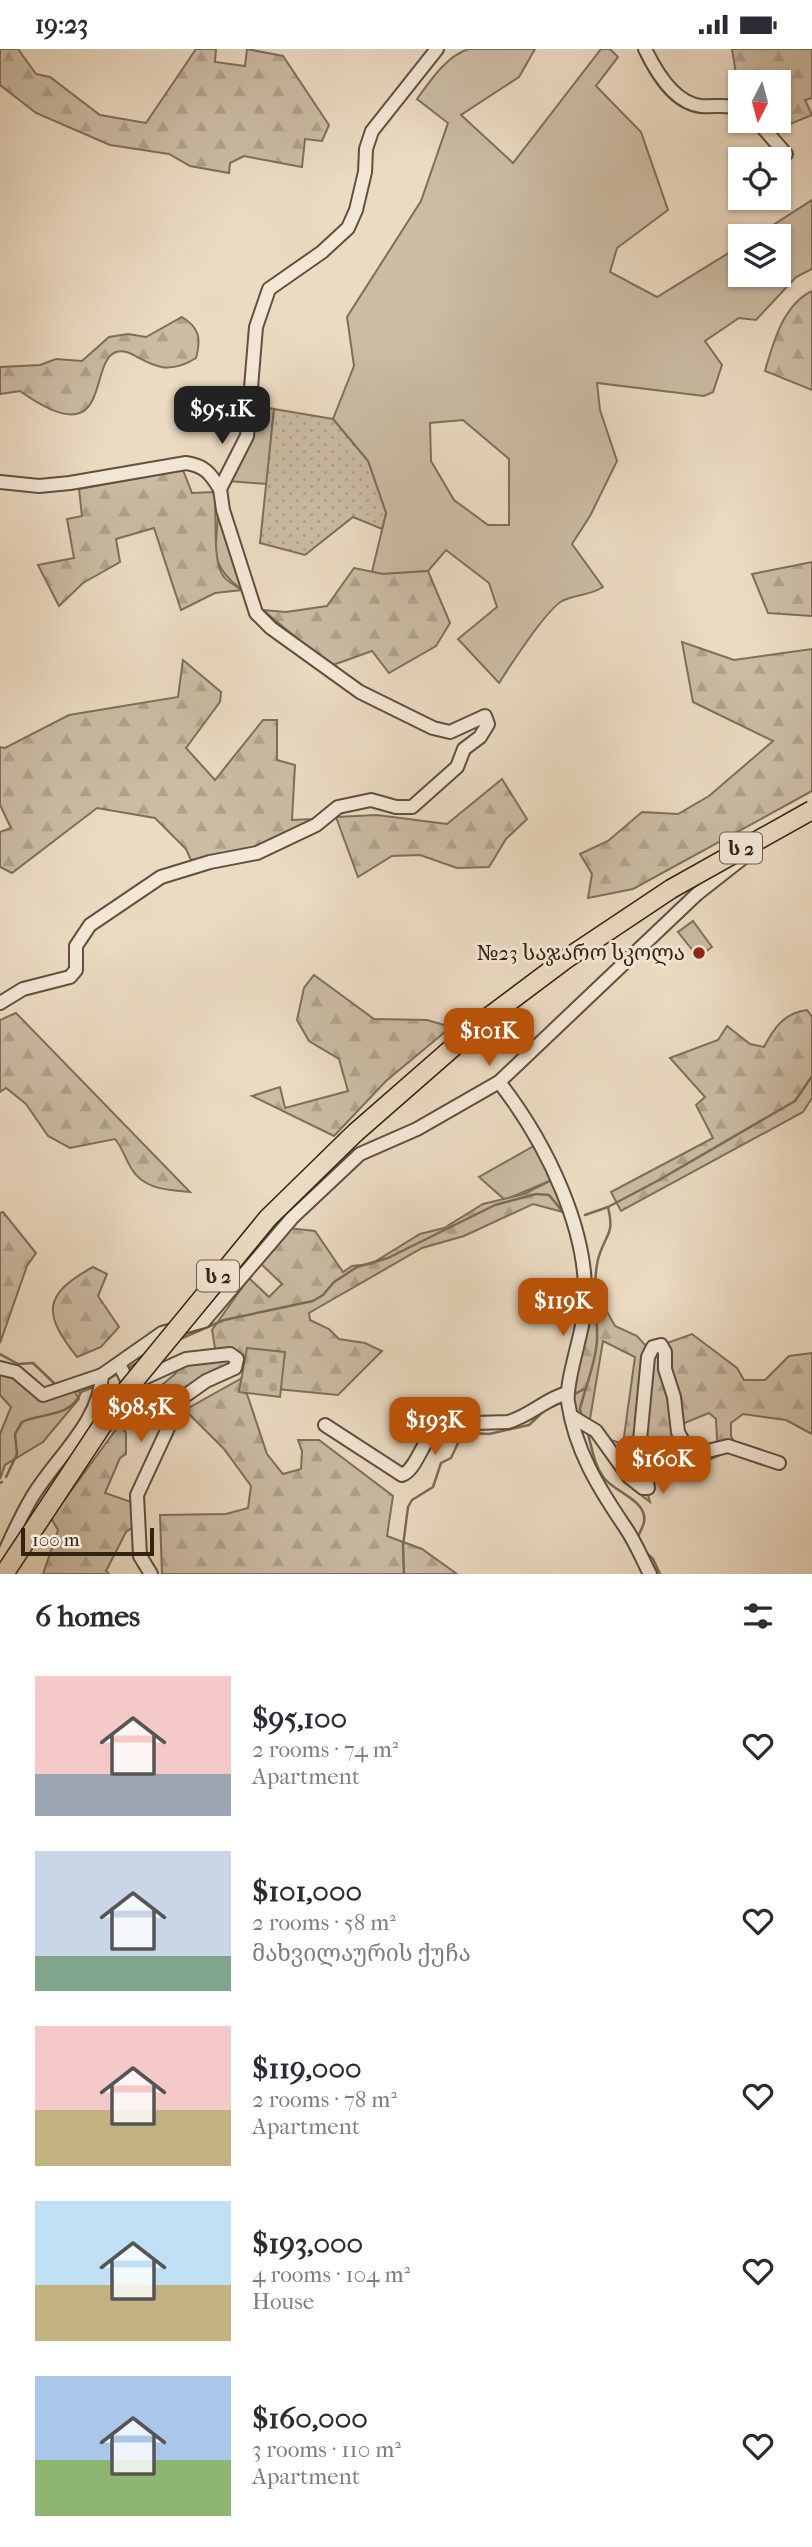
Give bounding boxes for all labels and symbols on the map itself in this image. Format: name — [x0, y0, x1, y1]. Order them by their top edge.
north arrow — [728, 70, 791, 133]
pin: $95.1K — [165, 387, 279, 446]
road number: ს 2 — [720, 833, 762, 863]
place label: №23 საჯარო სკოლა — [477, 941, 685, 966]
marker: №23 საჯარო სკოლა — [691, 945, 707, 961]
pin: $101K — [440, 1009, 538, 1068]
road number: ს 2 — [197, 1261, 239, 1291]
pin: $119K — [514, 1279, 612, 1338]
pin: $98.5K — [84, 1385, 198, 1444]
pin: $193K — [386, 1397, 484, 1457]
pin: $160K — [614, 1437, 712, 1496]
scale bar — [21, 1525, 154, 1557]

